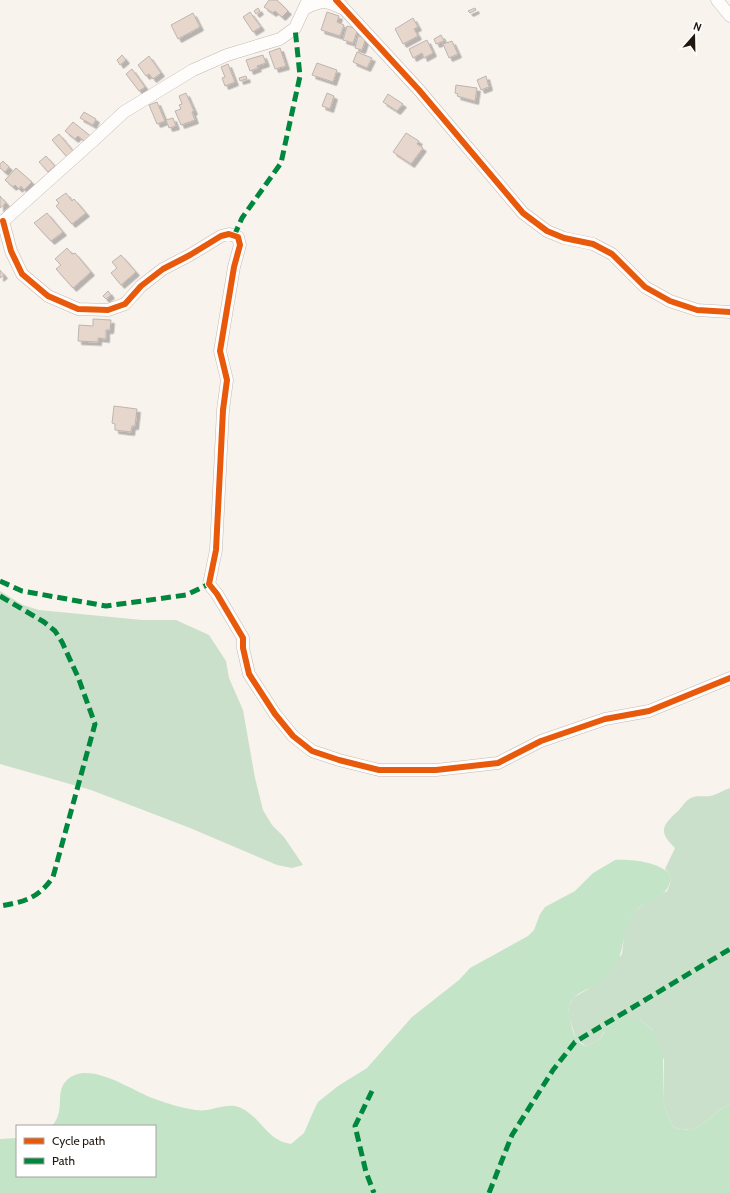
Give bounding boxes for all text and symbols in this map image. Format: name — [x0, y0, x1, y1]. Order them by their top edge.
north arrow — [674, 16, 714, 56]
text: N — [691, 19, 703, 35]
legend — [16, 1125, 156, 1177]
text: Cycle path — [52, 1133, 105, 1148]
text: Path — [52, 1153, 75, 1168]

